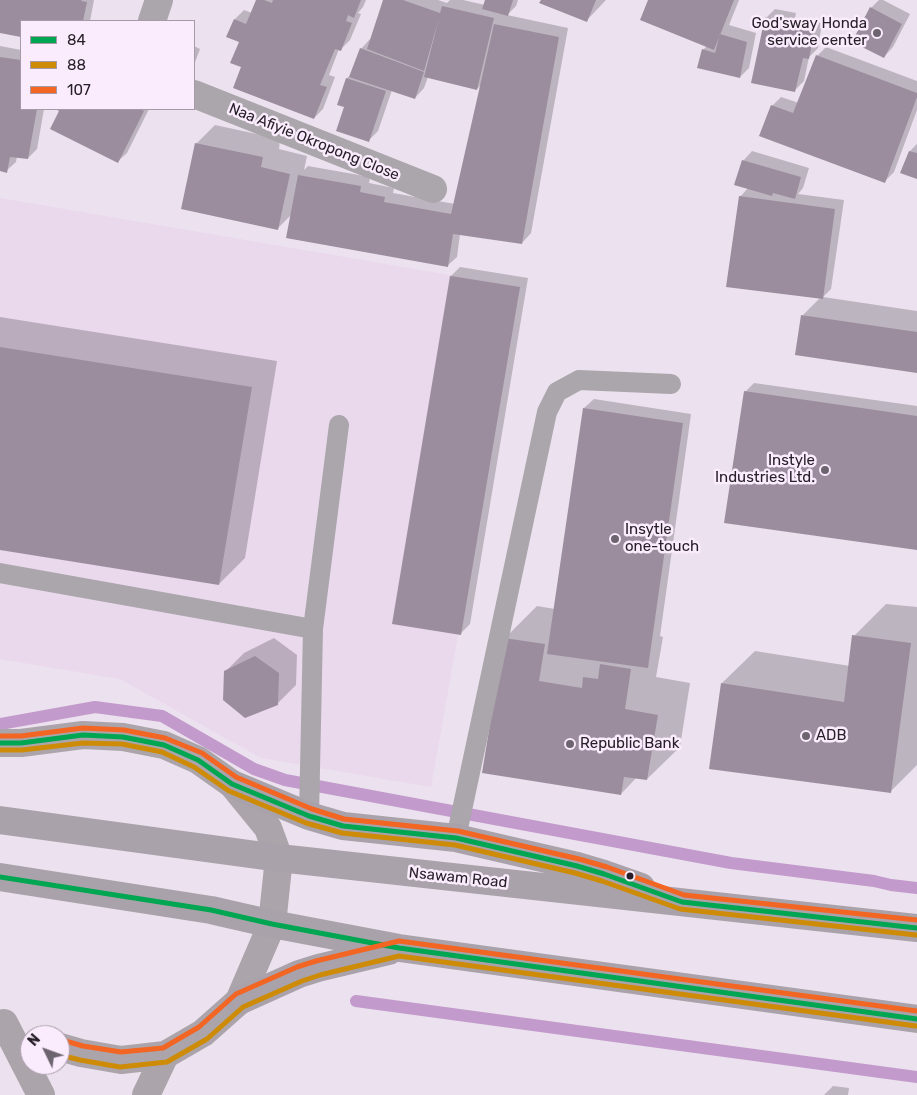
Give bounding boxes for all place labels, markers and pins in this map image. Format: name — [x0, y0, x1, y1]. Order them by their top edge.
place label: God'sway Honda service center — [751, 15, 867, 50]
marker: God'sway Honda service center — [871, 27, 883, 39]
place label: Instyle Industries Ltd. — [715, 452, 815, 487]
marker: Instyle Industries Ltd. — [819, 464, 831, 476]
place label: Insytle one-touch — [625, 521, 699, 556]
marker: Insytle one-touch — [609, 533, 621, 545]
place label: ADB — [816, 727, 846, 745]
marker: ADB — [800, 730, 812, 742]
place label: Republic Bank — [580, 735, 679, 753]
marker: Republic Bank — [564, 738, 576, 750]
unlabelled marker — [625, 871, 635, 881]

